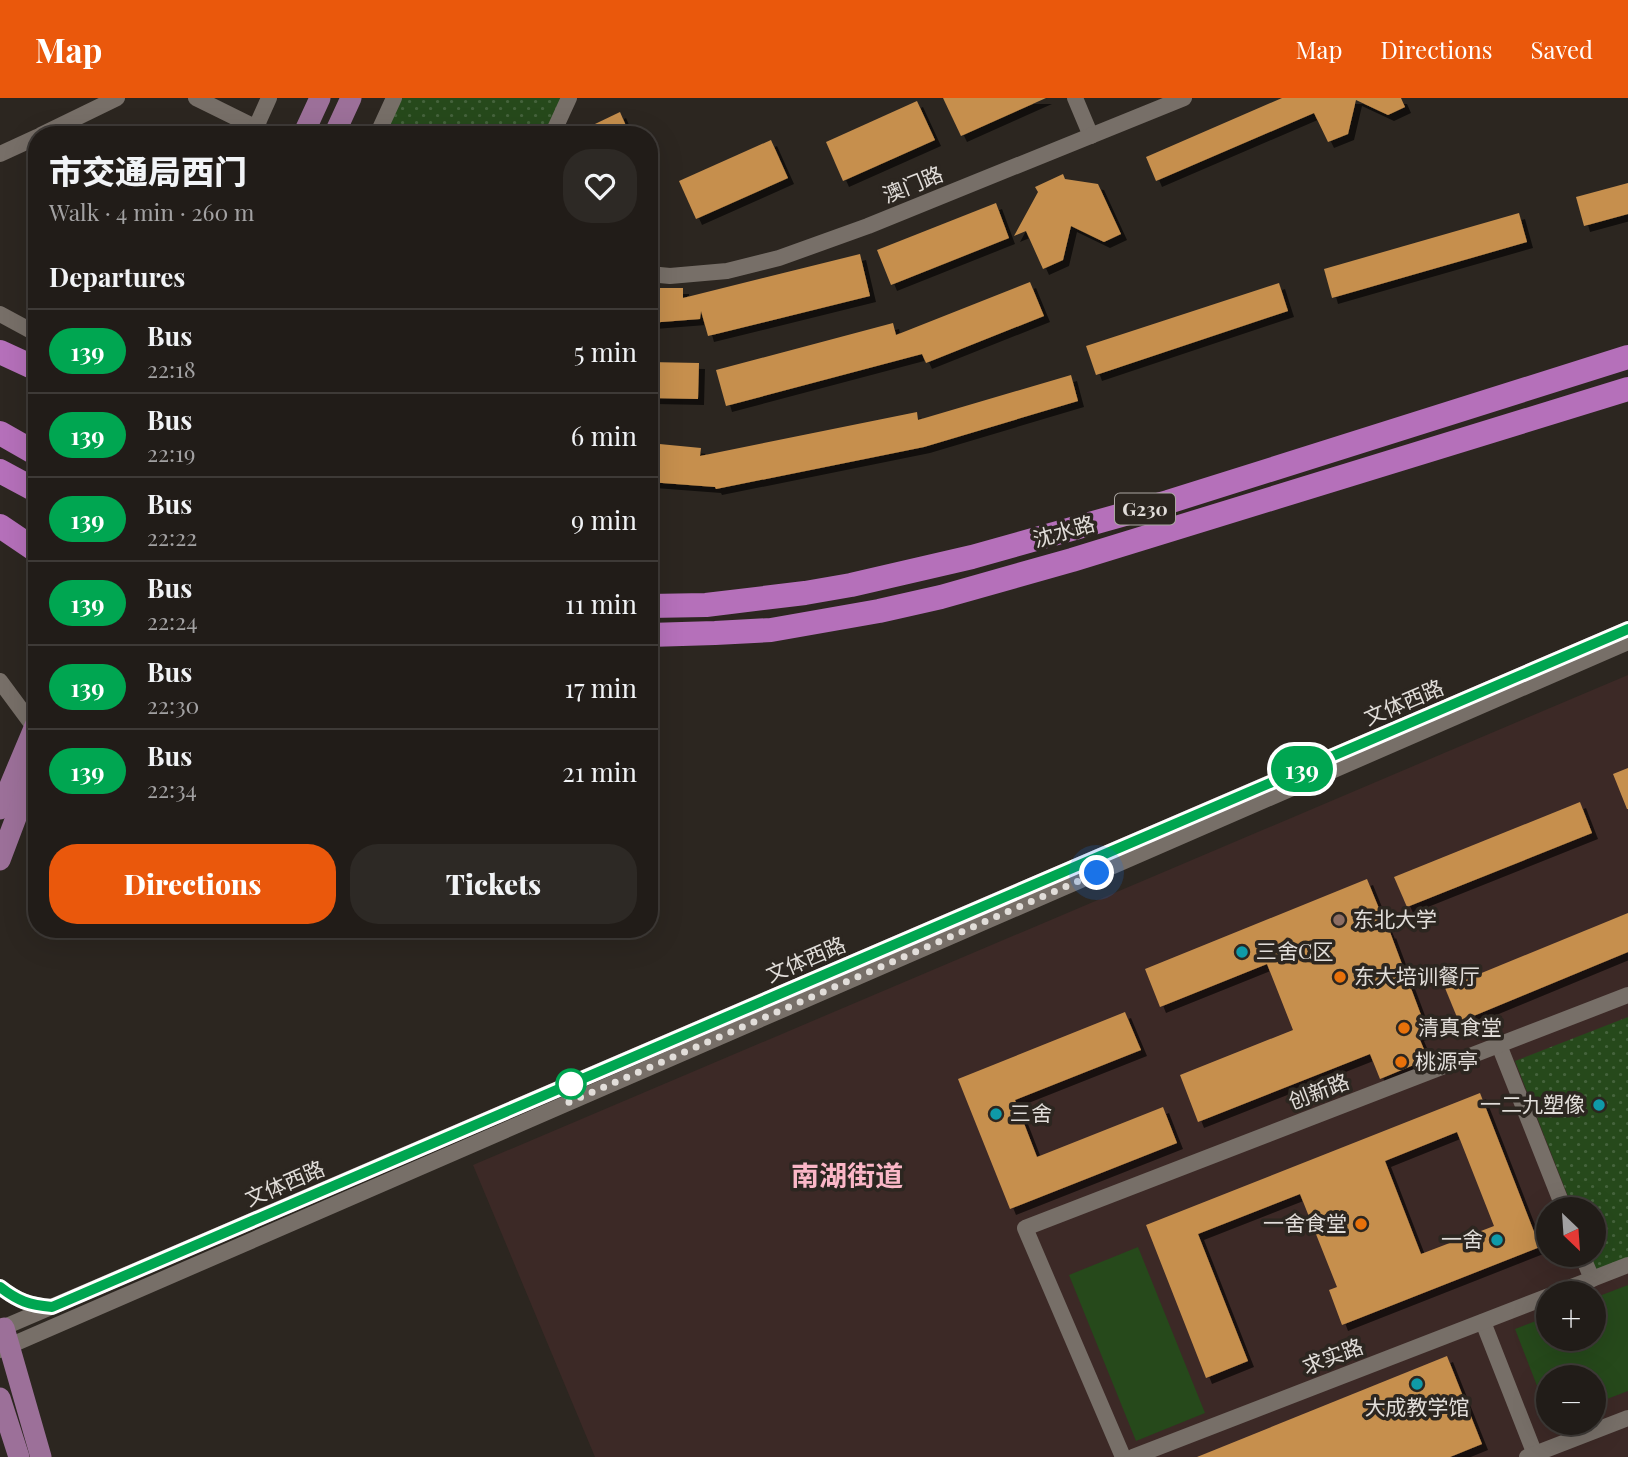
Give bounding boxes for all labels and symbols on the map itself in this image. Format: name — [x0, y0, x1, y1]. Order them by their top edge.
street label: 澳门路 — [878, 158, 947, 208]
road number: G230 — [1115, 494, 1175, 524]
street label: 沈水路 — [1029, 508, 1098, 552]
street label: 文体西路 — [1359, 672, 1447, 730]
line badge: 139 — [1262, 746, 1342, 792]
your location — [1079, 855, 1114, 890]
place label: 东北大学 — [1353, 904, 1437, 932]
marker: 东北大学 — [1331, 912, 1347, 928]
street label: 文体西路 — [761, 929, 849, 987]
place label: 三舍C区 — [1256, 936, 1333, 964]
marker: 三舍C区 — [1234, 944, 1250, 960]
place label: 东大培训餐厅 — [1354, 961, 1480, 989]
marker: 东大培训餐厅 — [1332, 969, 1348, 985]
place label: 清真食堂 — [1418, 1012, 1502, 1040]
marker: 清真食堂 — [1396, 1020, 1412, 1036]
place label: 桃源亭 — [1415, 1046, 1478, 1074]
marker: 桃源亭 — [1393, 1054, 1409, 1070]
street label: 创新路 — [1284, 1066, 1353, 1114]
unlabelled marker — [556, 1069, 586, 1099]
place label: 一二九塑像 — [1480, 1089, 1585, 1117]
marker: 一二九塑像 — [1591, 1097, 1607, 1113]
place label: 三舍 — [1010, 1098, 1052, 1126]
marker: 三舍 — [988, 1106, 1004, 1122]
street label: 文体西路 — [240, 1153, 328, 1211]
district label: 南湖街道 — [791, 1156, 903, 1193]
north arrow — [1536, 1197, 1606, 1267]
place label: 一舍食堂 — [1263, 1208, 1347, 1236]
marker: 一舍食堂 — [1353, 1216, 1369, 1232]
place label: 一舍 — [1441, 1224, 1483, 1252]
marker: 一舍 — [1489, 1232, 1505, 1248]
street label: 求实路 — [1298, 1331, 1367, 1379]
marker: 大成教学馆 — [1409, 1376, 1425, 1392]
place label: 大成教学馆 — [1365, 1392, 1470, 1420]

